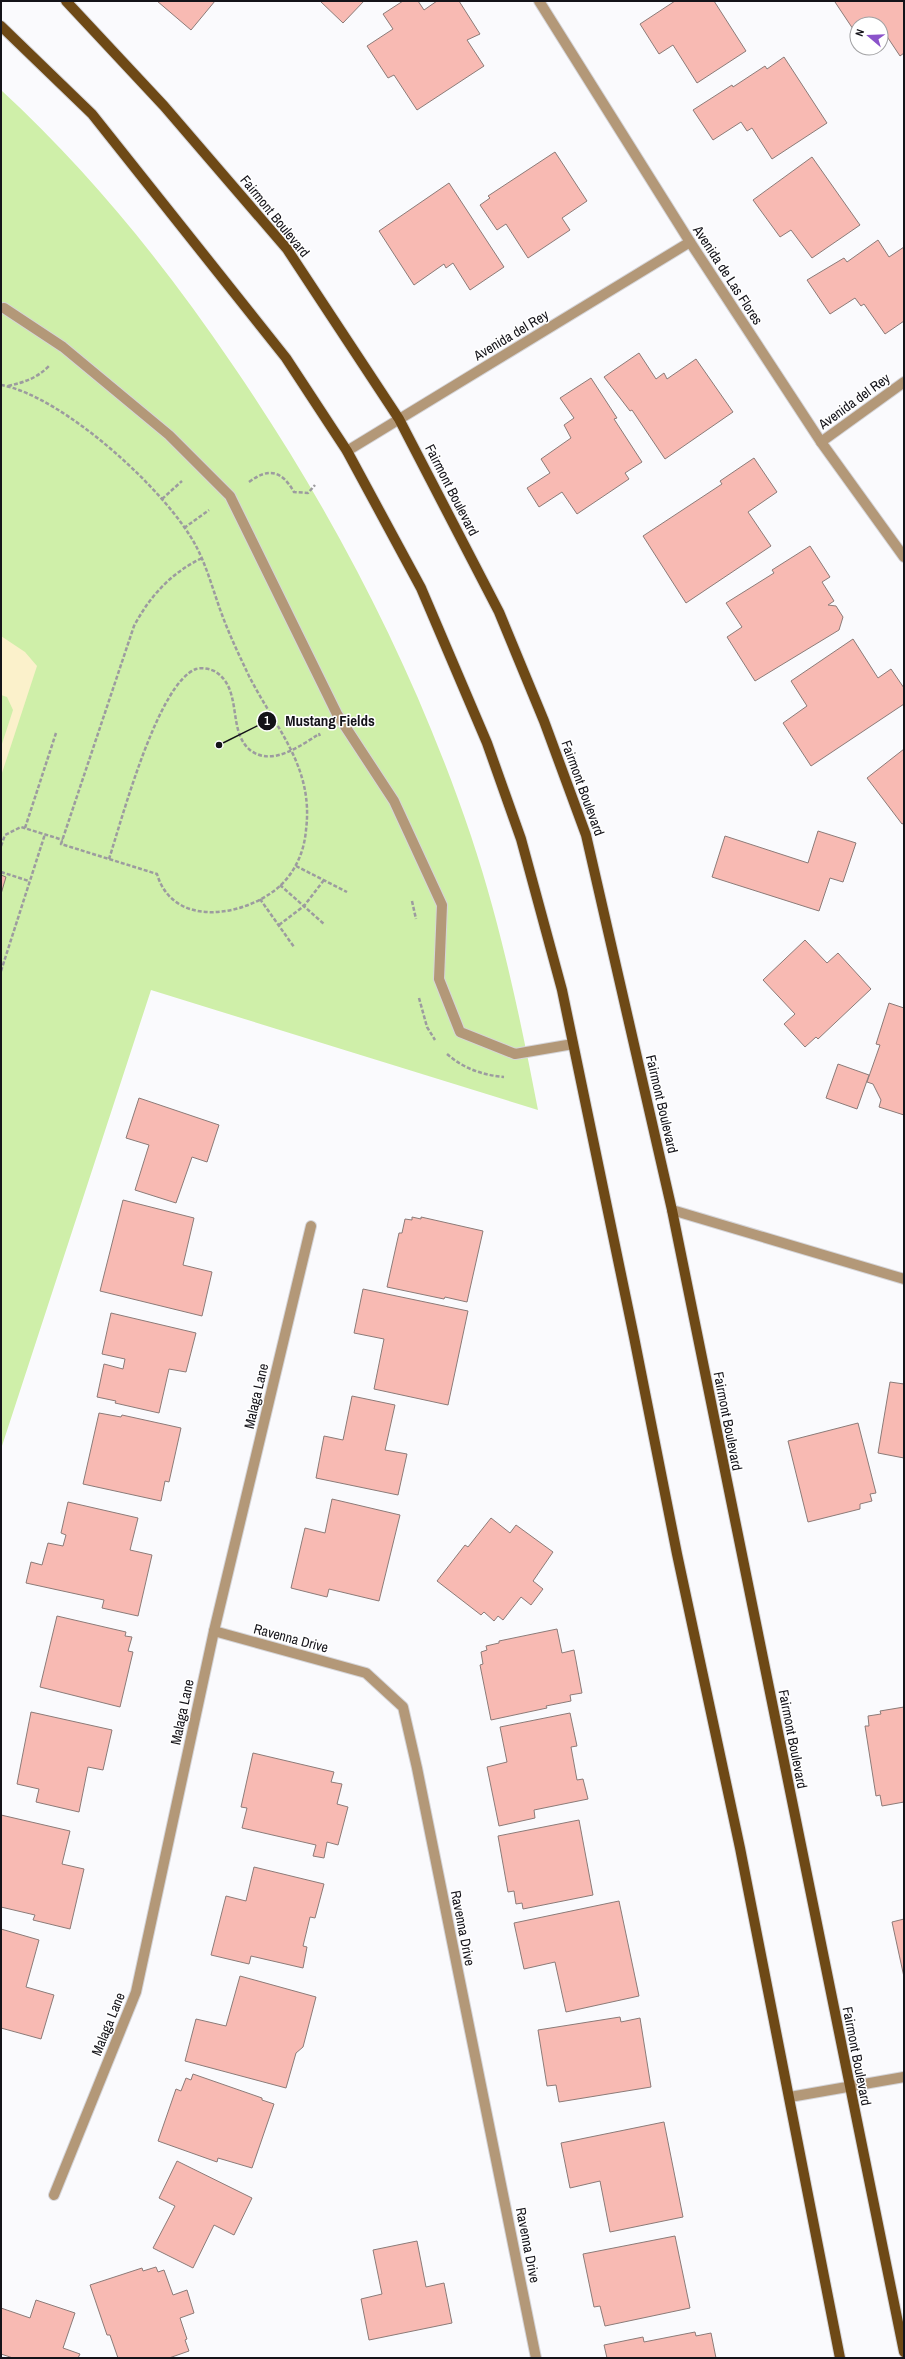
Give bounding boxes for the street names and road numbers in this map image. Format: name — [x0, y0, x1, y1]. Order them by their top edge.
street label: Fairmont Boulevard — [236, 171, 314, 261]
street label: Avenida de Las Flores — [689, 221, 767, 328]
street label: Avenida del Rey — [469, 306, 552, 365]
street label: Avenida del Rey — [814, 369, 893, 434]
street label: Fairmont Boulevard — [421, 441, 483, 539]
street label: Fairmont Boulevard — [557, 738, 609, 838]
street label: Fairmont Boulevard — [642, 1053, 682, 1155]
street label: Malaga Lane — [240, 1362, 272, 1430]
street label: Fairmont Boulevard — [710, 1370, 746, 1472]
street label: Ravenna Drive — [252, 1619, 330, 1657]
street label: Malaga Lane — [166, 1678, 198, 1746]
street label: Fairmont Boulevard — [775, 1688, 811, 1790]
street label: Ravenna Drive — [447, 1889, 479, 1967]
street label: Malaga Lane — [87, 1990, 129, 2058]
street label: Fairmont Boulevard — [839, 2005, 875, 2107]
street label: Ravenna Drive — [512, 2206, 544, 2284]

